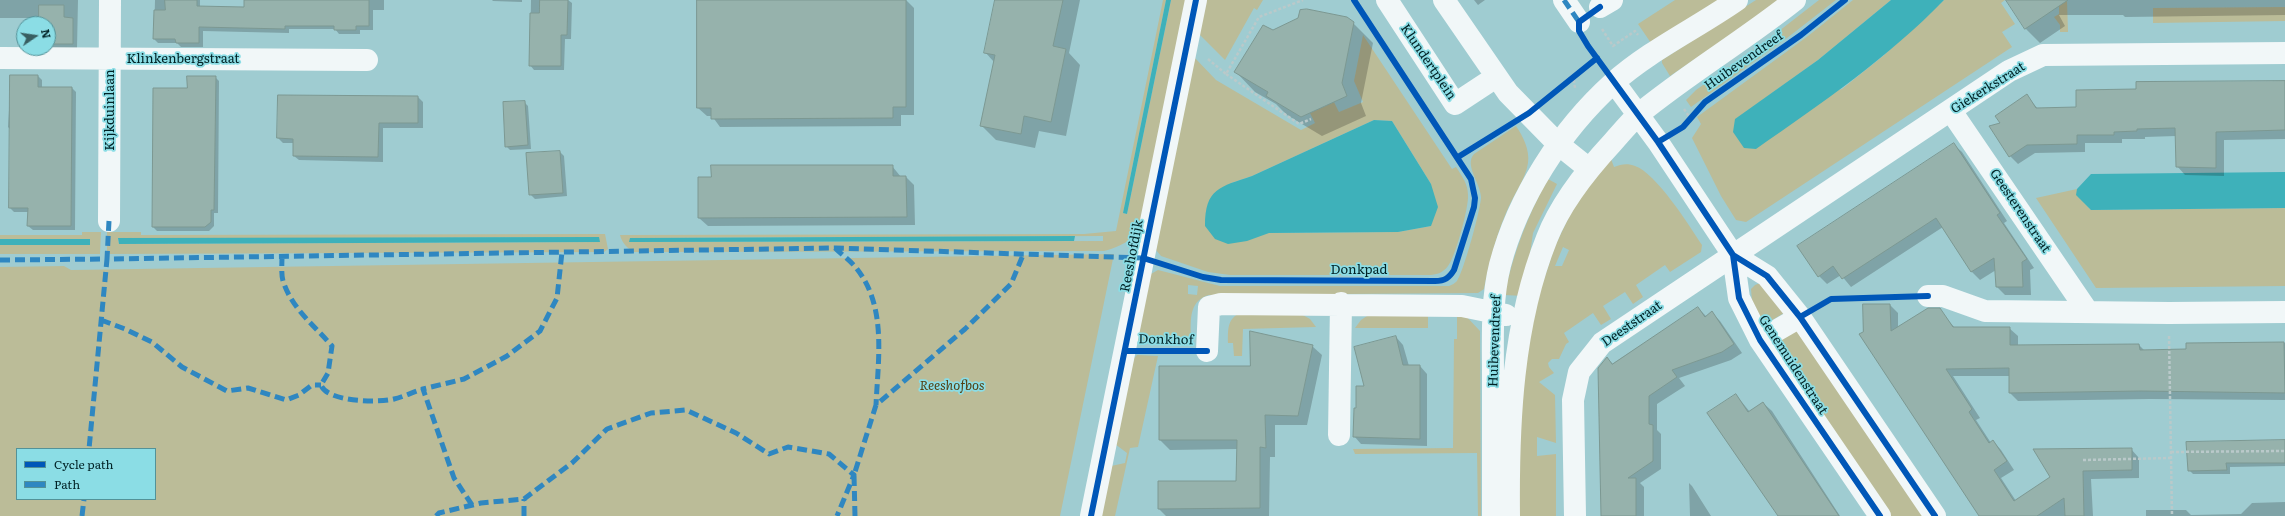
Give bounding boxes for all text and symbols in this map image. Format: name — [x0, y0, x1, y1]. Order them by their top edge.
north arrow — [16, 16, 56, 56]
street label: Klundertplein — [1397, 21, 1459, 103]
text: N — [38, 27, 56, 40]
street label: Huibevendreef — [1702, 28, 1786, 94]
street label: Klinkenbergstraat — [126, 51, 240, 67]
street label: Giekerkstraat — [1948, 59, 2028, 117]
street label: Kijkduinlaan — [102, 69, 118, 151]
street label: Geesterenstraat — [1986, 166, 2054, 256]
street label: Reeshofdijk — [1117, 219, 1147, 293]
street label: Donkpad — [1331, 262, 1387, 278]
street label: Huibevendreef — [1486, 295, 1504, 387]
street label: Deeststraat — [1599, 298, 1665, 350]
street label: Genemuidenstraat — [1755, 313, 1831, 417]
street label: Donkhof — [1138, 332, 1194, 348]
park label: Reeshofbos — [919, 378, 985, 394]
legend — [16, 448, 156, 500]
text: Cycle path — [54, 455, 114, 473]
text: Path — [54, 475, 80, 493]

